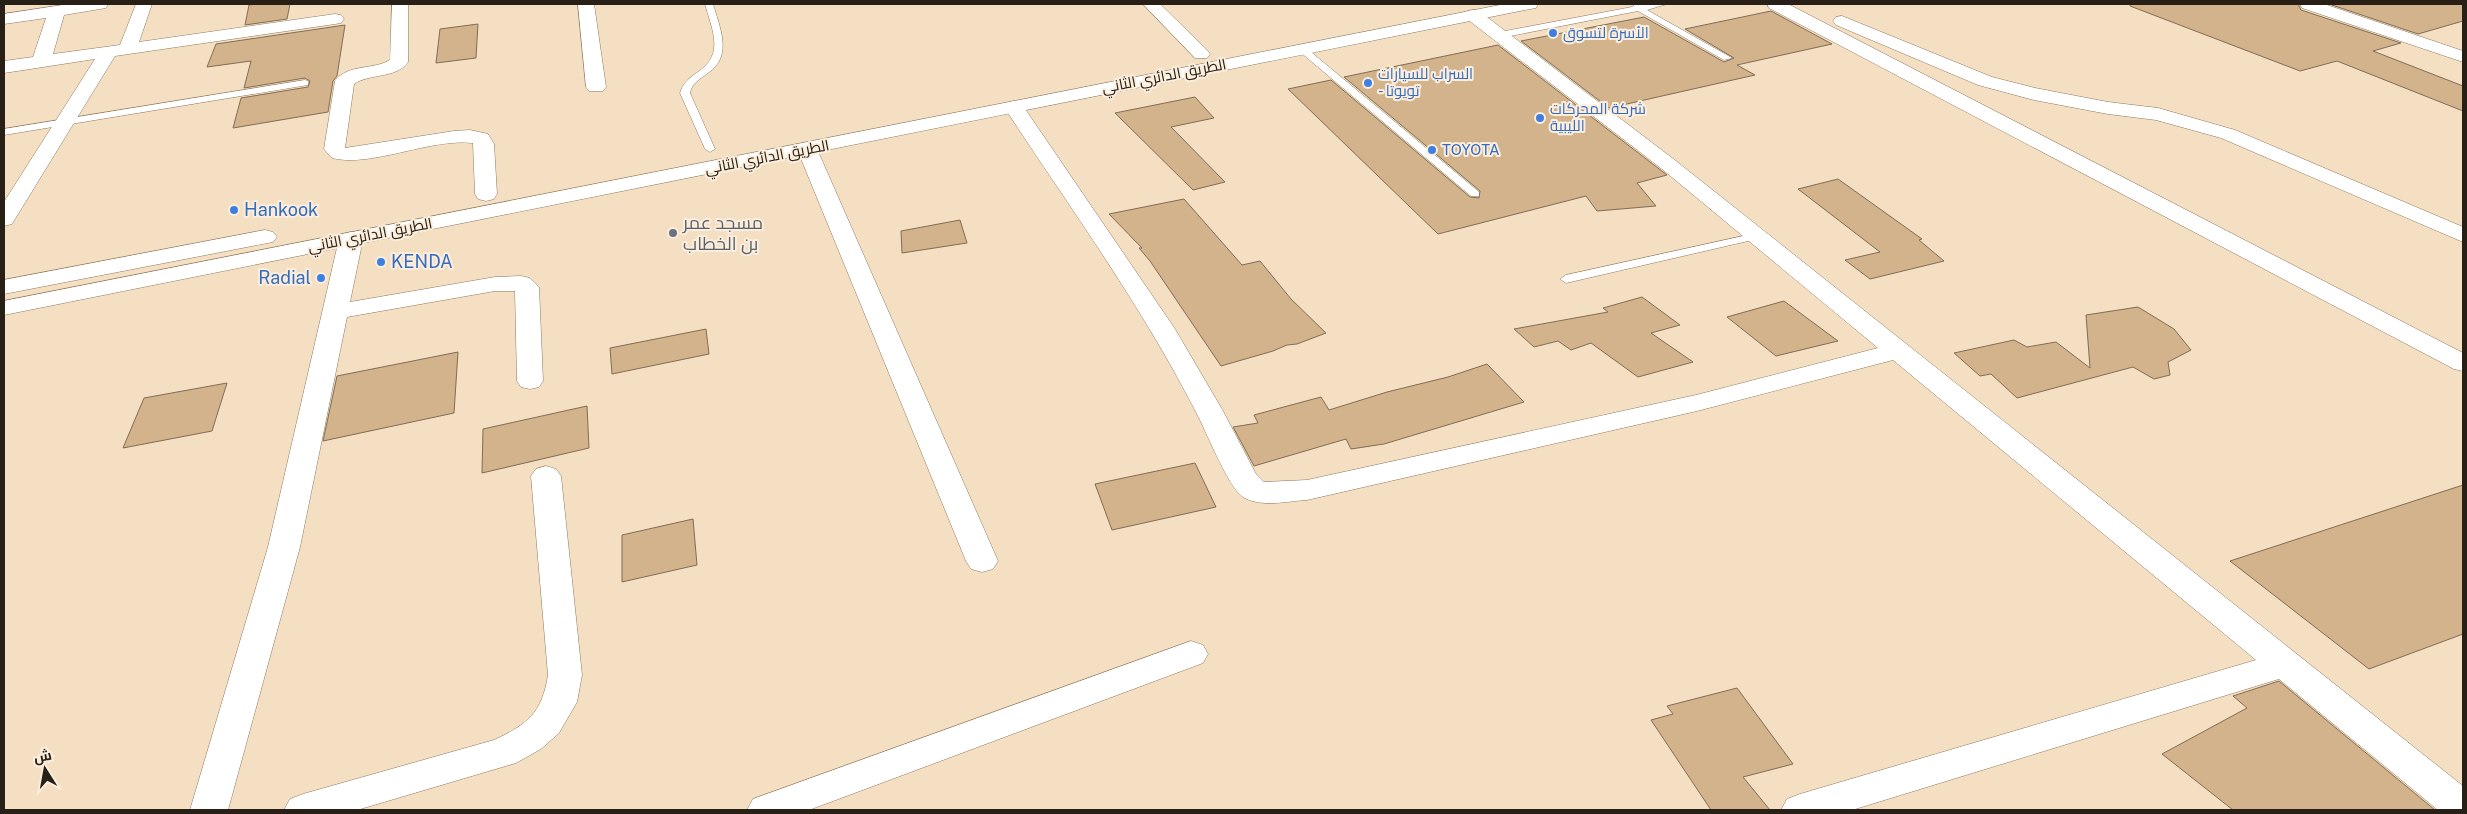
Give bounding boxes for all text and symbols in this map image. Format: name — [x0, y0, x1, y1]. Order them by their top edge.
place label: الأسرة لتسوق — [1563, 24, 1649, 43]
marker: الأسرة لتسوق — [1547, 27, 1559, 39]
street label: الطريق الدائري الثاني — [1100, 55, 1228, 100]
place label: السراب للسيارات - تويوتا — [1378, 65, 1473, 100]
marker: السراب للسيارات - تويوتا — [1362, 77, 1374, 89]
place label: شركة المحركات الليبية — [1550, 100, 1646, 134]
marker: شركة المحركات الليبية — [1534, 112, 1546, 124]
street label: الطريق الدائري الثاني — [703, 136, 831, 181]
place label: TOYOTA — [1442, 141, 1500, 158]
marker: TOYOTA — [1426, 144, 1438, 156]
place label: Hankook — [244, 199, 318, 220]
marker: Hankook — [228, 204, 240, 216]
place label: مسجد عمر بن الخطاب — [682, 212, 763, 255]
street label: الطريق الدائري الثاني — [306, 214, 434, 259]
marker: مسجد عمر بن الخطاب — [667, 227, 679, 239]
place label: KENDA — [391, 251, 453, 272]
marker: KENDA — [375, 256, 387, 268]
place label: Radial — [258, 267, 311, 288]
marker: Radial — [315, 272, 327, 284]
north arrow — [20, 744, 70, 794]
text: ش — [32, 747, 53, 767]

